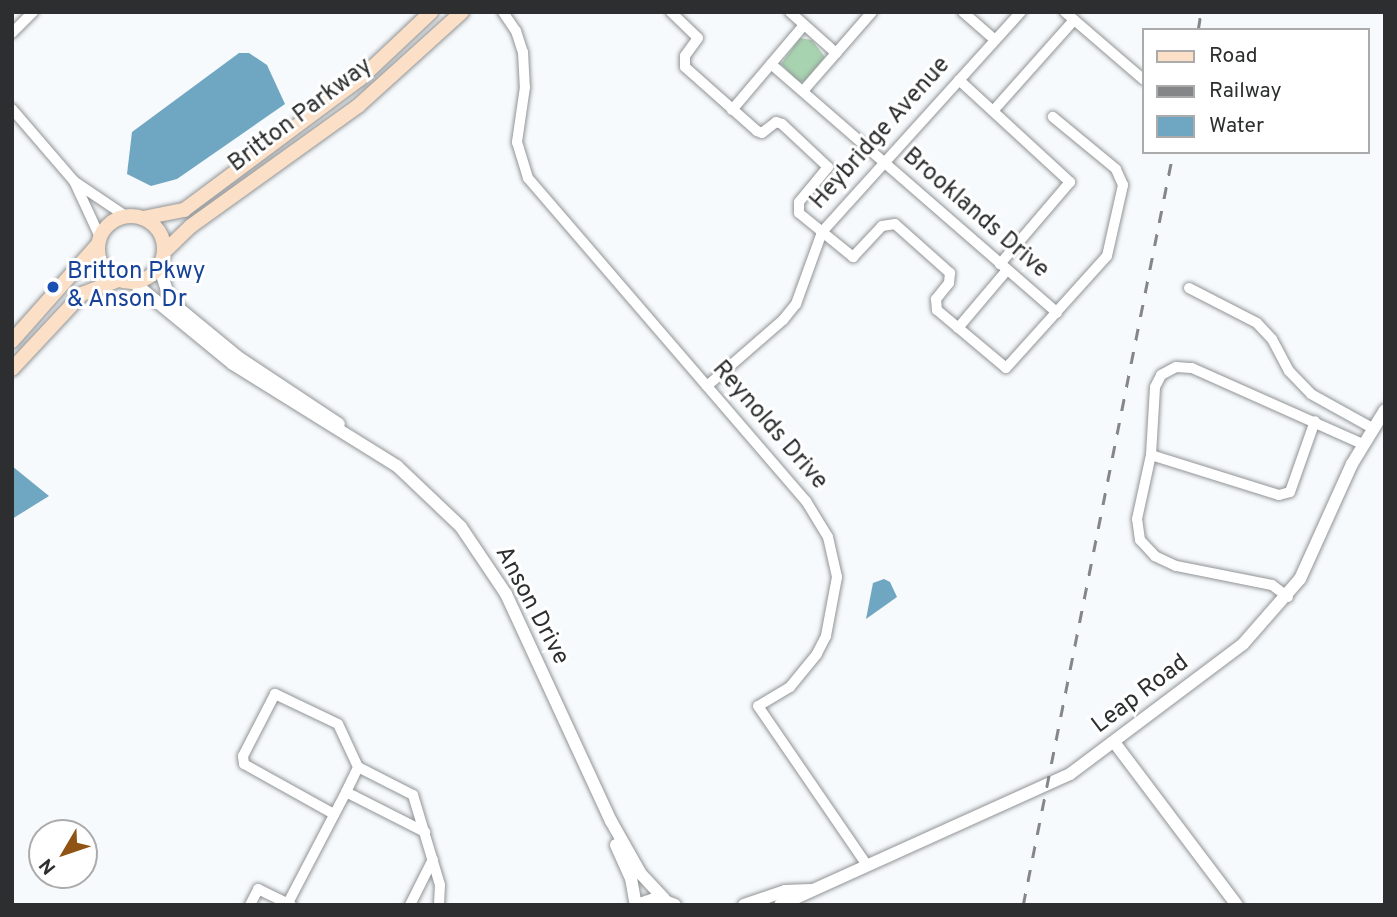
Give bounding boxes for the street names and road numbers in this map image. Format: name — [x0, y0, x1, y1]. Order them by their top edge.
street label: Heybridge Avenue — [805, 51, 957, 217]
street label: Britton Parkway — [223, 53, 379, 179]
street label: Brooklands Drive — [896, 143, 1054, 285]
street label: Reynolds Drive — [705, 356, 833, 496]
street label: Anson Drive — [488, 542, 574, 670]
street label: Leap Road — [1087, 649, 1195, 741]

